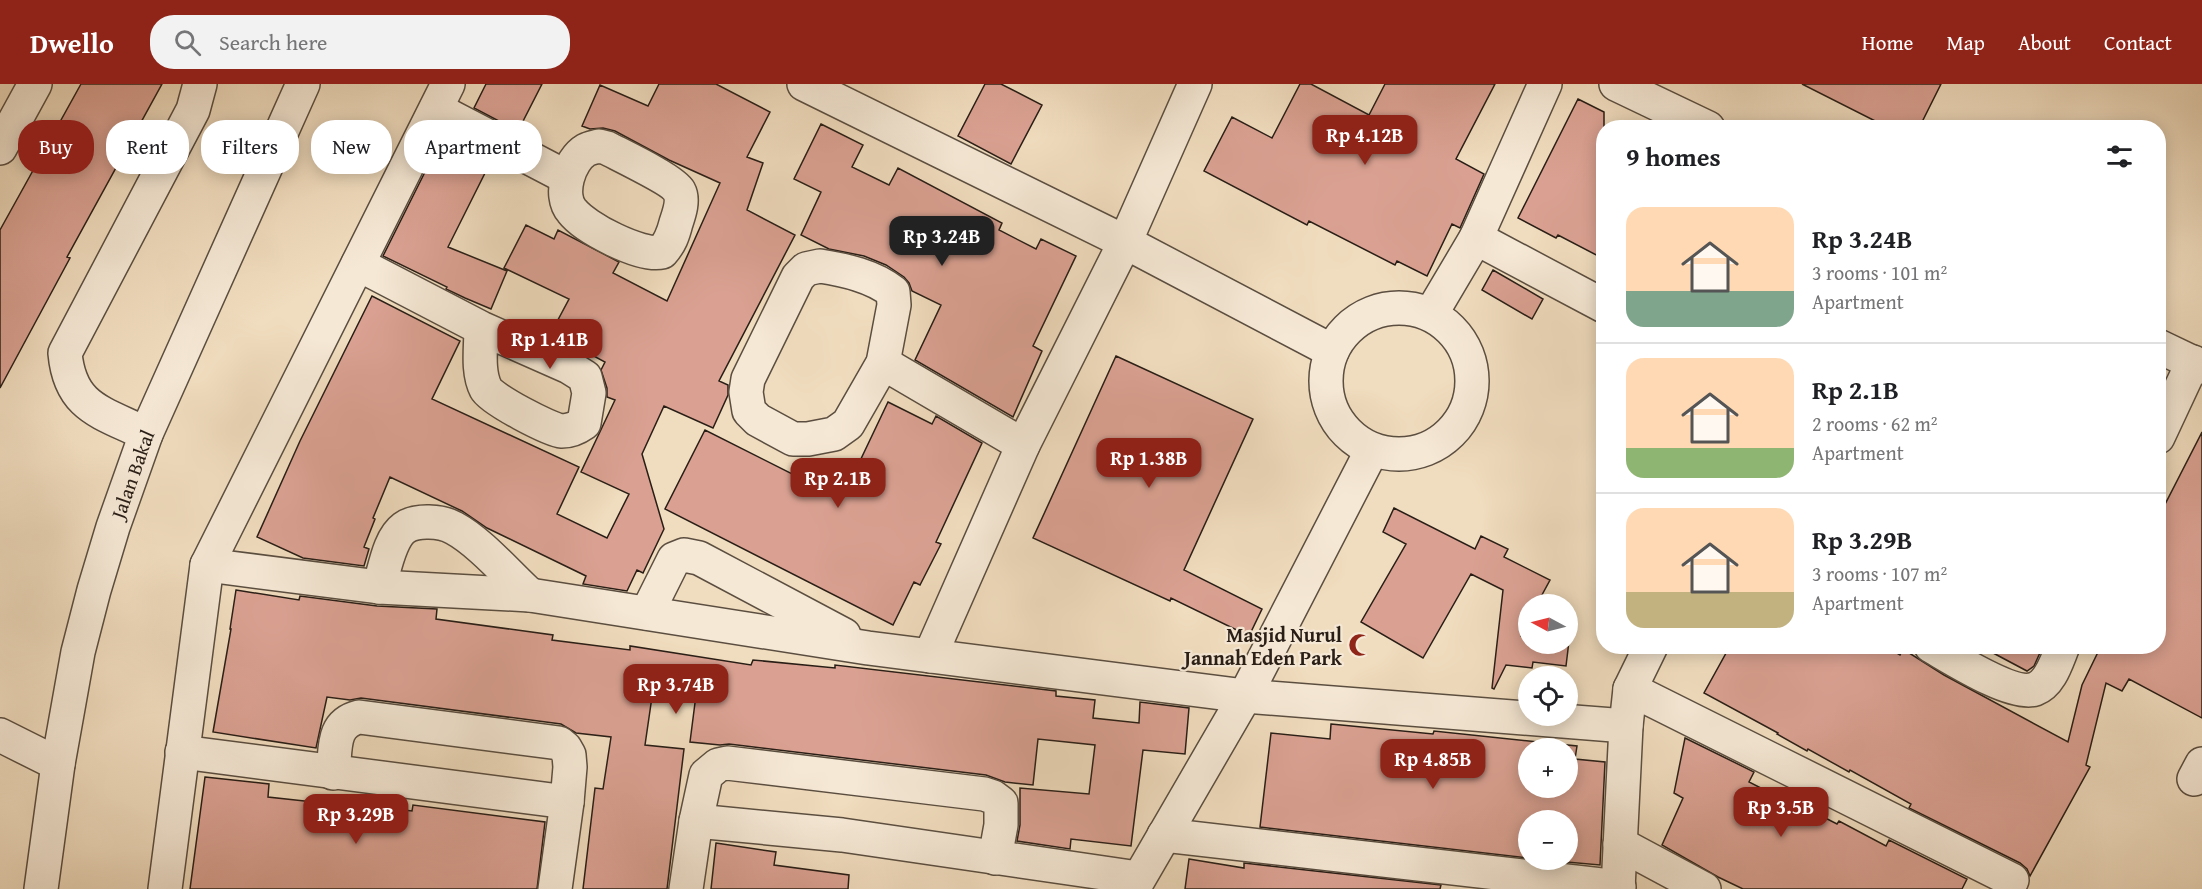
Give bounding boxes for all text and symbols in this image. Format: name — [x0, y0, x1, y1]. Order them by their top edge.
search box — [150, 15, 570, 69]
text: Dwello — [30, 22, 114, 63]
icon: search — [171, 26, 204, 59]
text: Search here — [219, 26, 327, 58]
text: Home — [1862, 27, 1913, 58]
text: Map — [1946, 27, 1985, 58]
text: About — [2018, 27, 2071, 58]
text: Contact — [2104, 27, 2172, 58]
pin: Rp 4.12B — [1303, 115, 1427, 166]
chip: Buy — [18, 120, 94, 174]
chip: Rent — [106, 120, 189, 174]
chip: Filters — [201, 120, 299, 174]
chip: New — [311, 120, 392, 174]
chip: Apartment — [404, 120, 542, 174]
text: Rp 4.12B — [1326, 120, 1404, 149]
text: 9 homes — [1626, 137, 1721, 176]
icon: filters — [2103, 140, 2136, 173]
pin: Rp 3.24B — [880, 216, 1004, 267]
text: Rp 3.24B — [1812, 219, 1912, 258]
text: Rp 3.24B — [903, 221, 981, 250]
icon: home — [1674, 231, 1746, 303]
text: 3 rooms · 101 m² — [1812, 258, 1947, 287]
text: Apartment — [1812, 287, 1904, 316]
pin: Rp 1.41B — [488, 319, 612, 370]
text: Rp 1.41B — [511, 324, 589, 353]
text: Rp 2.1B — [1812, 370, 1899, 409]
icon: home — [1674, 382, 1746, 454]
text: 2 rooms · 62 m² — [1812, 409, 1938, 438]
street label: Jalan Bakal — [102, 424, 161, 525]
pin: Rp 1.38B — [1087, 438, 1211, 489]
text: Apartment — [1812, 438, 1904, 467]
text: Rp 1.38B — [1110, 443, 1188, 472]
pin: Rp 2.1B — [783, 458, 893, 509]
text: Rp 2.1B — [805, 463, 871, 492]
text: Rp 3.29B — [1812, 520, 1912, 559]
icon: home — [1674, 532, 1746, 604]
text: 3 rooms · 107 m² — [1812, 559, 1947, 588]
text: Apartment — [1812, 588, 1904, 617]
north arrow — [1518, 594, 1578, 654]
map controls — [1518, 594, 1578, 870]
place label: Masjid Nurul Jannah Eden Park — [1181, 620, 1343, 672]
mosque icon: Masjid Nurul Jannah Eden Park — [1347, 632, 1373, 658]
pin: Rp 3.74B — [614, 664, 738, 715]
button: locate — [1518, 666, 1578, 726]
text: Rp 3.74B — [637, 669, 715, 698]
button: + — [1518, 738, 1578, 798]
pin: Rp 4.85B — [1371, 739, 1495, 790]
text: Rp 4.85B — [1394, 744, 1472, 773]
pin: Rp 3.5B — [1726, 787, 1836, 838]
text: Rp 3.5B — [1748, 792, 1814, 821]
pin: Rp 3.29B — [294, 794, 418, 845]
text: Rp 3.29B — [317, 799, 395, 828]
button: − — [1518, 810, 1578, 870]

